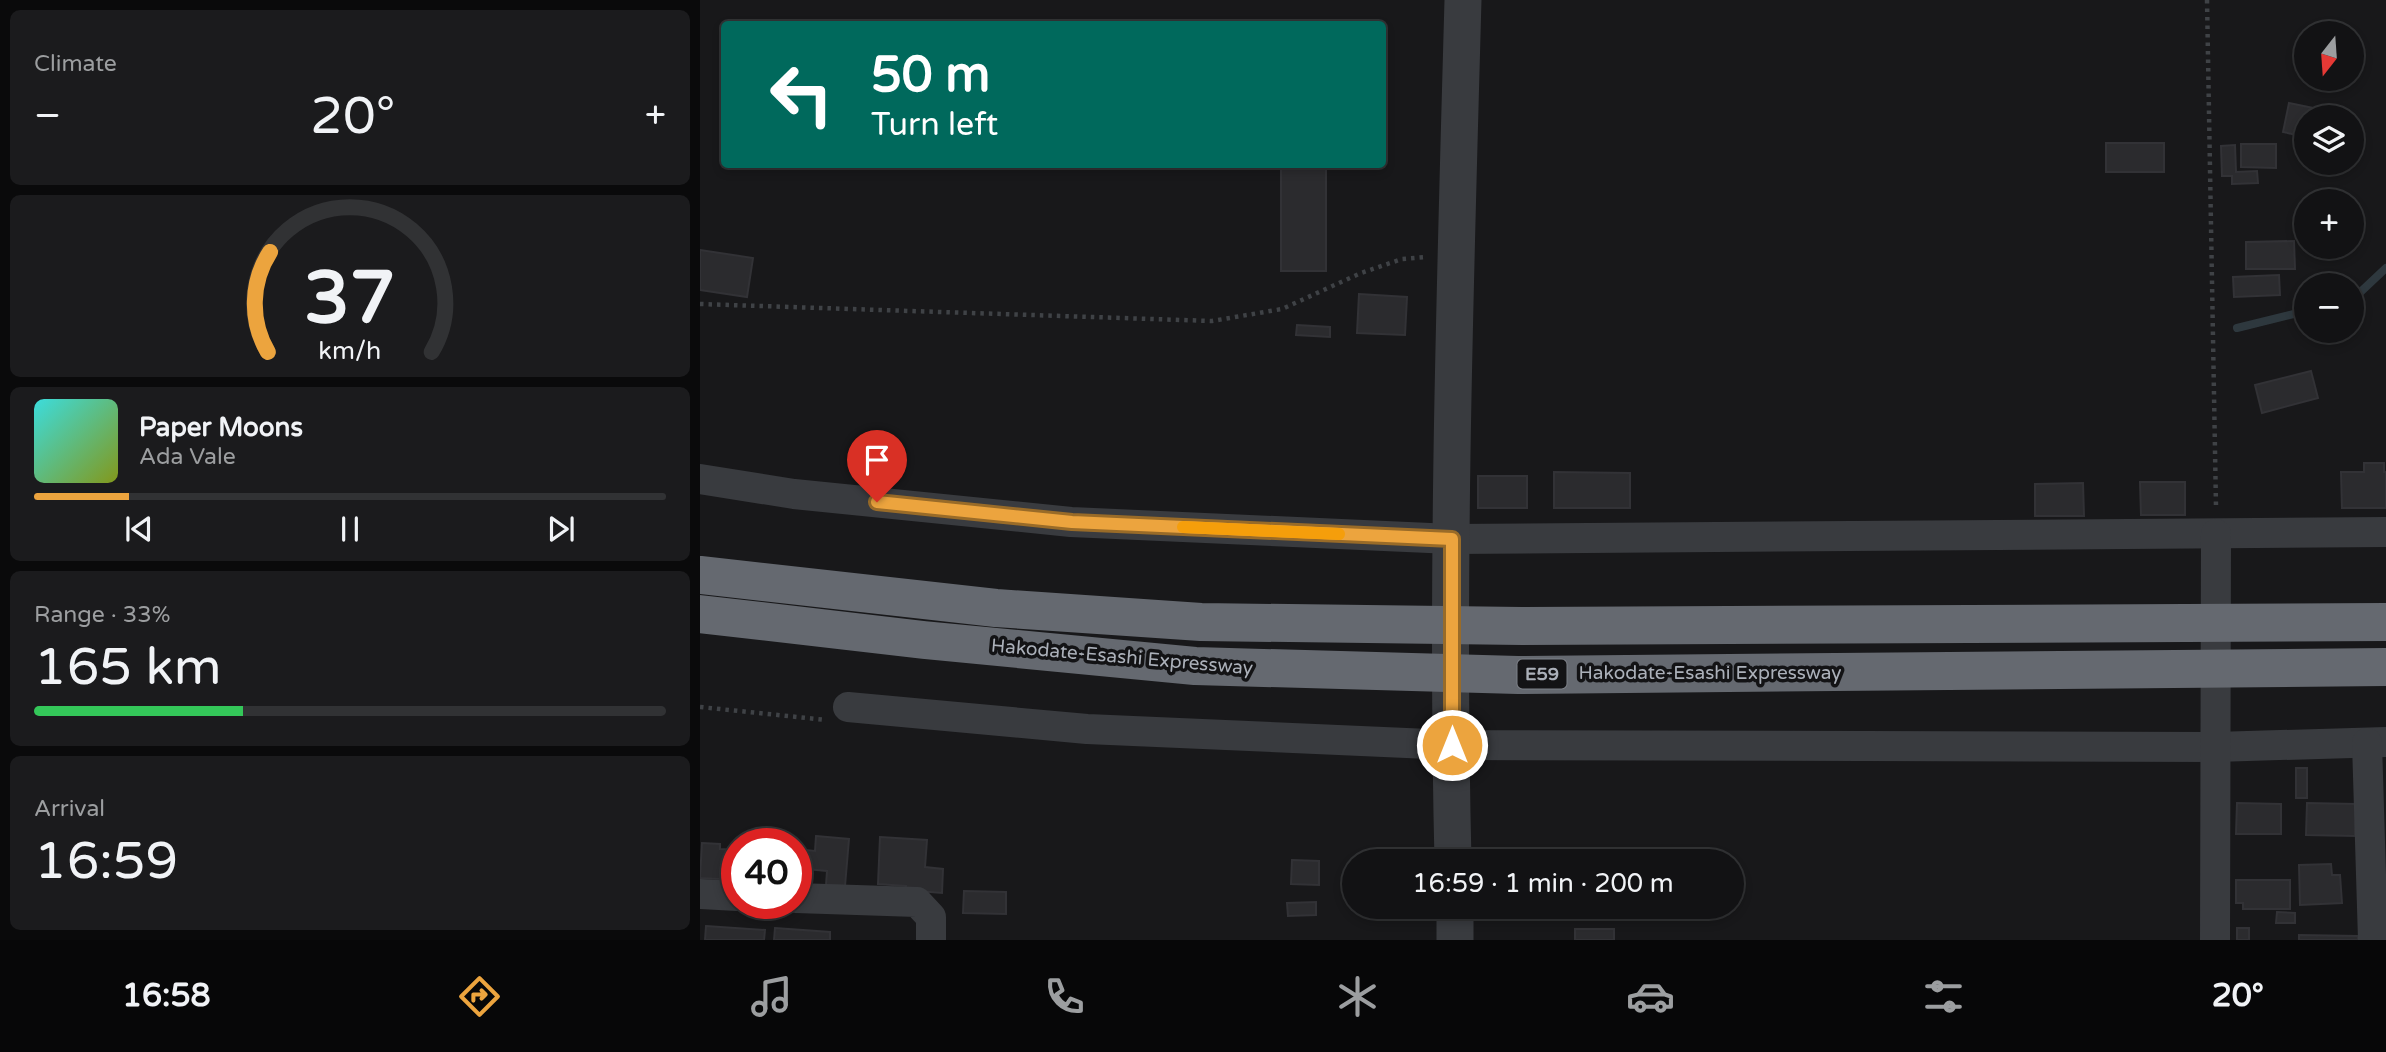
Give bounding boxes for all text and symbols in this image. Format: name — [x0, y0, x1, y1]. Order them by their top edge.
north arrow — [2294, 21, 2364, 91]
map controls — [2294, 21, 2364, 343]
text: 50 m — [871, 46, 990, 105]
icon: left — [756, 49, 847, 140]
text: Climate — [34, 50, 117, 78]
text: 20° — [310, 85, 395, 148]
text: − — [34, 93, 61, 139]
text: + — [645, 93, 666, 139]
button: layers — [2294, 105, 2364, 175]
text: Turn left — [871, 106, 998, 144]
button: + — [2294, 189, 2364, 259]
text: 37 — [304, 255, 396, 343]
button: − — [2294, 273, 2364, 343]
text: km/h — [319, 335, 381, 365]
text: Paper Moons — [139, 412, 303, 443]
pin — [847, 430, 907, 502]
icon: arrive — [858, 441, 896, 479]
text: Ada Vale — [139, 443, 236, 471]
icon: previous — [120, 510, 158, 548]
icon: pause — [331, 510, 369, 548]
icon: next — [542, 510, 580, 548]
text: Range · 33% — [34, 601, 170, 629]
street label: Hakodate-Esashi Expressway — [990, 635, 1254, 679]
text: 165 km — [34, 636, 222, 699]
road number: E59 — [1518, 660, 1566, 688]
street label: Hakodate-Esashi Expressway — [1579, 662, 1841, 684]
position arrow — [1415, 708, 1489, 782]
text: Arrival — [34, 795, 105, 823]
speed limit sign: 40 — [721, 828, 812, 919]
text: 16:59 — [34, 830, 178, 893]
text: 16:59 · 1 min · 200 m — [1412, 868, 1674, 899]
icon: directions — [455, 972, 504, 1021]
icon: music — [747, 972, 796, 1021]
icon: phone — [1040, 972, 1089, 1021]
icon: climate — [1333, 972, 1382, 1021]
icon: car — [1626, 972, 1675, 1021]
icon: filters — [1919, 972, 1968, 1021]
text: 16:58 — [122, 977, 211, 1015]
text: 20° — [2212, 977, 2264, 1015]

